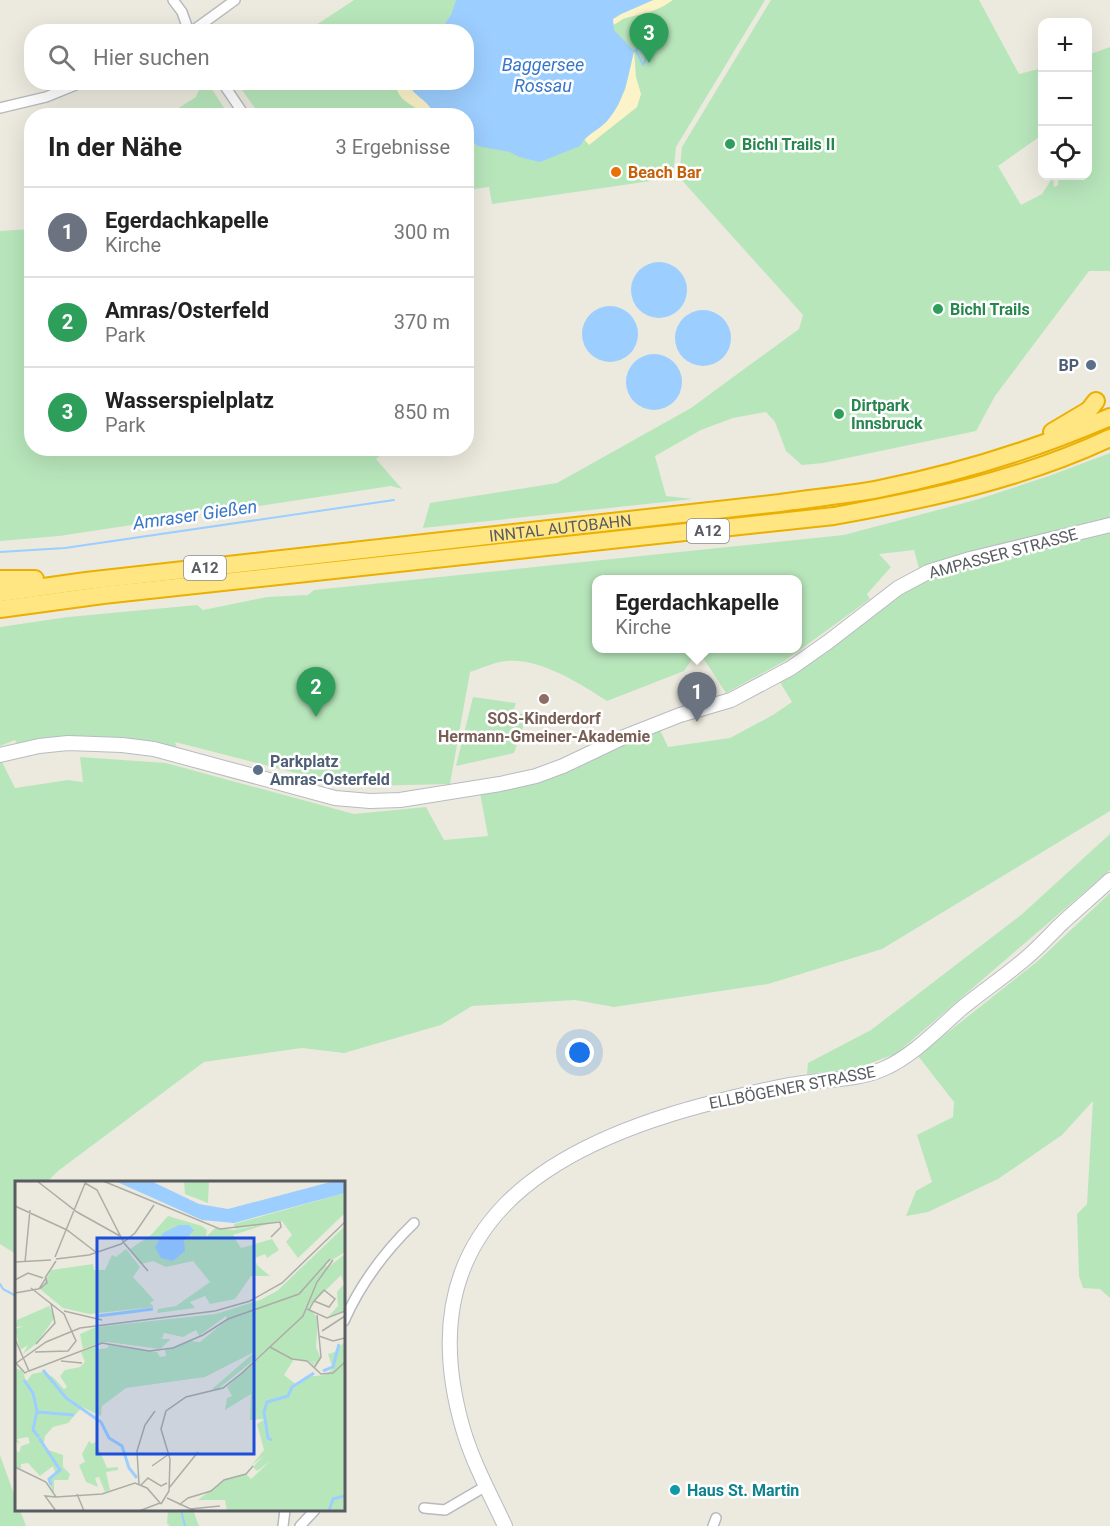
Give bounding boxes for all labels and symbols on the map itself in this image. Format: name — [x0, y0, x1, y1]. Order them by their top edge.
pin: 3 — [630, 14, 668, 63]
water label: Baggersee Rossau — [502, 54, 584, 96]
place label: Bichl Trails II — [742, 135, 835, 154]
marker: Bichl Trails II — [723, 137, 737, 151]
place label: Beach Bar — [628, 163, 701, 182]
marker: Beach Bar — [609, 165, 623, 179]
place label: Bichl Trails — [950, 300, 1030, 319]
marker: Bichl Trails — [931, 302, 945, 316]
place label: BP — [1058, 356, 1079, 375]
marker: BP — [1084, 358, 1098, 372]
place label: Dirtpark Innsbruck — [851, 396, 923, 433]
marker: Dirtpark Innsbruck — [832, 407, 846, 421]
water label: Amraser Gießen — [131, 495, 258, 534]
street label: INNTAL AUTOBAHN — [488, 511, 632, 546]
road number: A12 — [687, 519, 729, 543]
street label: AMPASSER STRASSE — [927, 524, 1080, 582]
road number: A12 — [184, 556, 226, 580]
pin: 2 — [296, 668, 336, 717]
pin: 1 — [678, 672, 716, 722]
marker: SOS-Kinderdorf Hermann-Gmeiner-Akademie — [537, 692, 551, 706]
place label: SOS-Kinderdorf Hermann-Gmeiner-Akademie — [438, 709, 650, 746]
place label: Parkplatz Amras-Osterfeld — [270, 752, 390, 789]
marker: Parkplatz Amras-Osterfeld — [251, 763, 265, 777]
your location — [565, 1038, 594, 1067]
street label: ELLBÖGENER STRASSE — [707, 1062, 877, 1113]
inset map — [15, 1181, 345, 1511]
place label: Haus St. Martin — [687, 1481, 799, 1500]
marker: Haus St. Martin — [668, 1483, 682, 1497]

